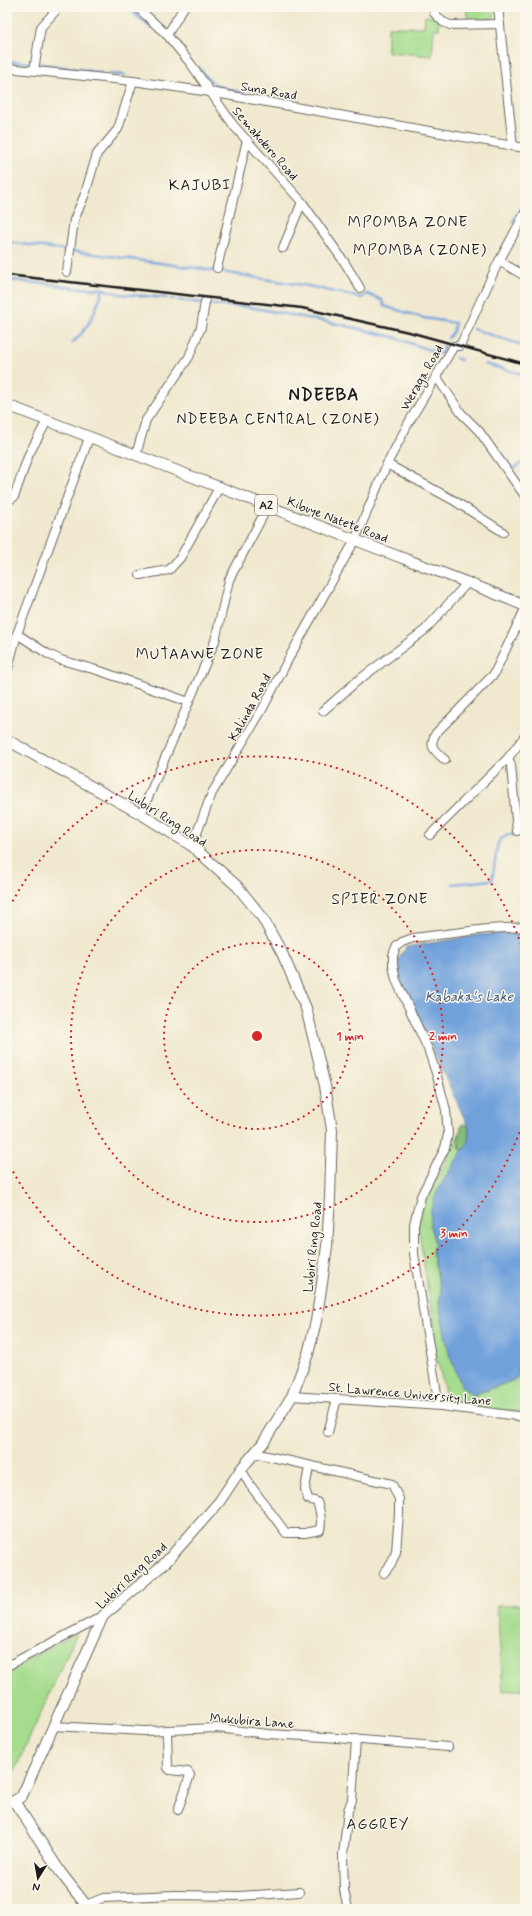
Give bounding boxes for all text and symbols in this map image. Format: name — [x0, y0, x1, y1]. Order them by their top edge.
street label: Suna Road — [239, 78, 298, 105]
street label: Semakokiro Road — [228, 103, 302, 184]
district label: KAJUBI — [169, 176, 231, 196]
district label: MPOMBA ZONE — [348, 213, 468, 233]
district label: MPOMBA (ZONE) — [353, 241, 487, 261]
street label: Weraga Road — [397, 342, 449, 414]
district label: NDEEBA — [289, 384, 359, 406]
district label: NDEEBA CENTRAL (ZONE) — [176, 410, 380, 430]
street label: Kibuye Natete Road — [284, 493, 390, 548]
road number: A2 — [255, 495, 277, 515]
district label: MUTAAWE ZONE — [136, 645, 264, 665]
street label: Kalinda Road — [225, 671, 276, 745]
street label: Lubiri Ring Road — [124, 787, 210, 852]
district label: SPIER ZONE — [331, 890, 429, 910]
water label: Kabaka's Lake — [425, 988, 514, 1006]
centre of rings — [250, 1029, 264, 1043]
text: 1 min — [336, 1029, 364, 1045]
text: 2 min — [429, 1029, 457, 1045]
street label: Lubiri Ring Road — [300, 1201, 328, 1293]
text: 3 min — [440, 1226, 468, 1242]
street label: St. Lawrence University Lane — [328, 1379, 492, 1410]
street label: Lubiri Ring Road — [93, 1539, 172, 1614]
street label: Mukubira Lane — [209, 1710, 295, 1733]
district label: AGGREY — [347, 1815, 409, 1835]
north arrow — [18, 1858, 58, 1898]
text: N — [31, 1879, 41, 1894]

